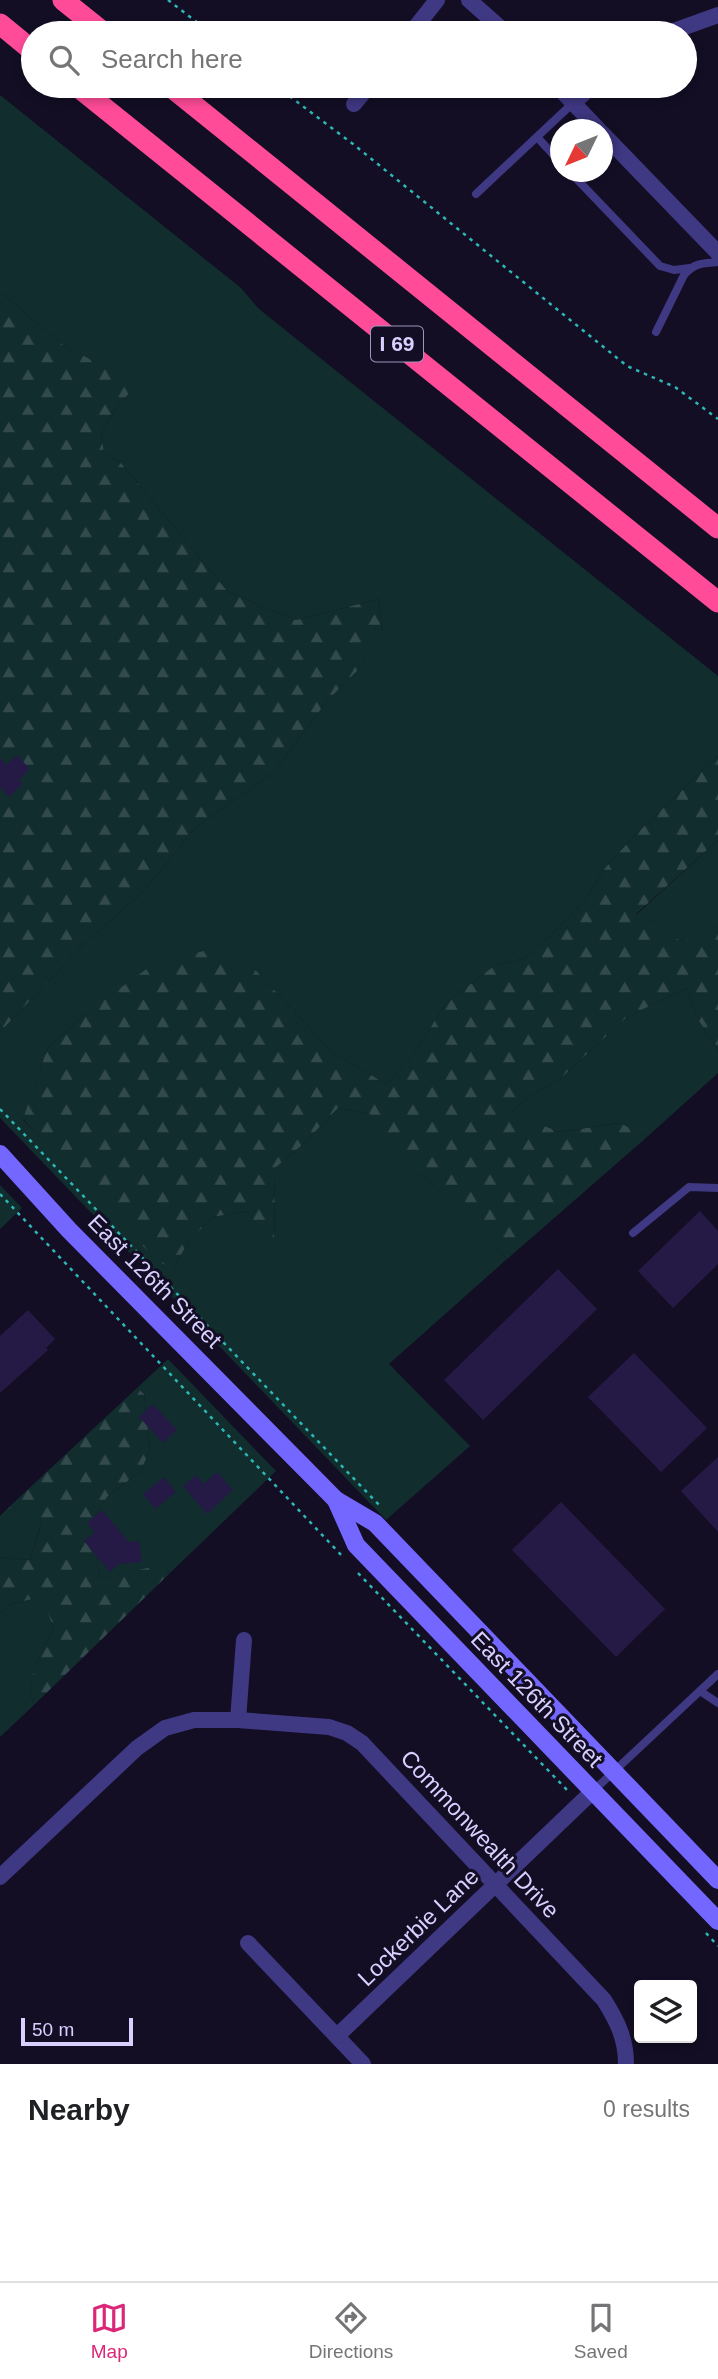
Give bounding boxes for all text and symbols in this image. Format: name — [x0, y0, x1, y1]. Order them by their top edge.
search box — [21, 21, 697, 98]
icon: search — [45, 41, 83, 79]
text: Search here — [101, 44, 243, 74]
north arrow — [550, 119, 613, 182]
road number: I 69 — [371, 326, 423, 362]
street label: East 126th Street — [83, 1209, 227, 1353]
street label: East 126th Street — [466, 1626, 608, 1772]
street label: Commonwealth Drive — [396, 1745, 564, 1923]
street label: Lockerbie Lane — [352, 1863, 484, 1991]
map controls — [634, 1980, 697, 2043]
button: layers — [634, 1980, 697, 2043]
scale bar — [21, 2015, 133, 2047]
text: 50 m — [32, 2019, 74, 2040]
text: Nearby — [28, 2093, 130, 2126]
text: 0 results — [603, 2096, 690, 2122]
tab: Map — [90, 2299, 128, 2363]
tab: Directions — [309, 2299, 393, 2363]
tab: Saved — [574, 2299, 628, 2363]

